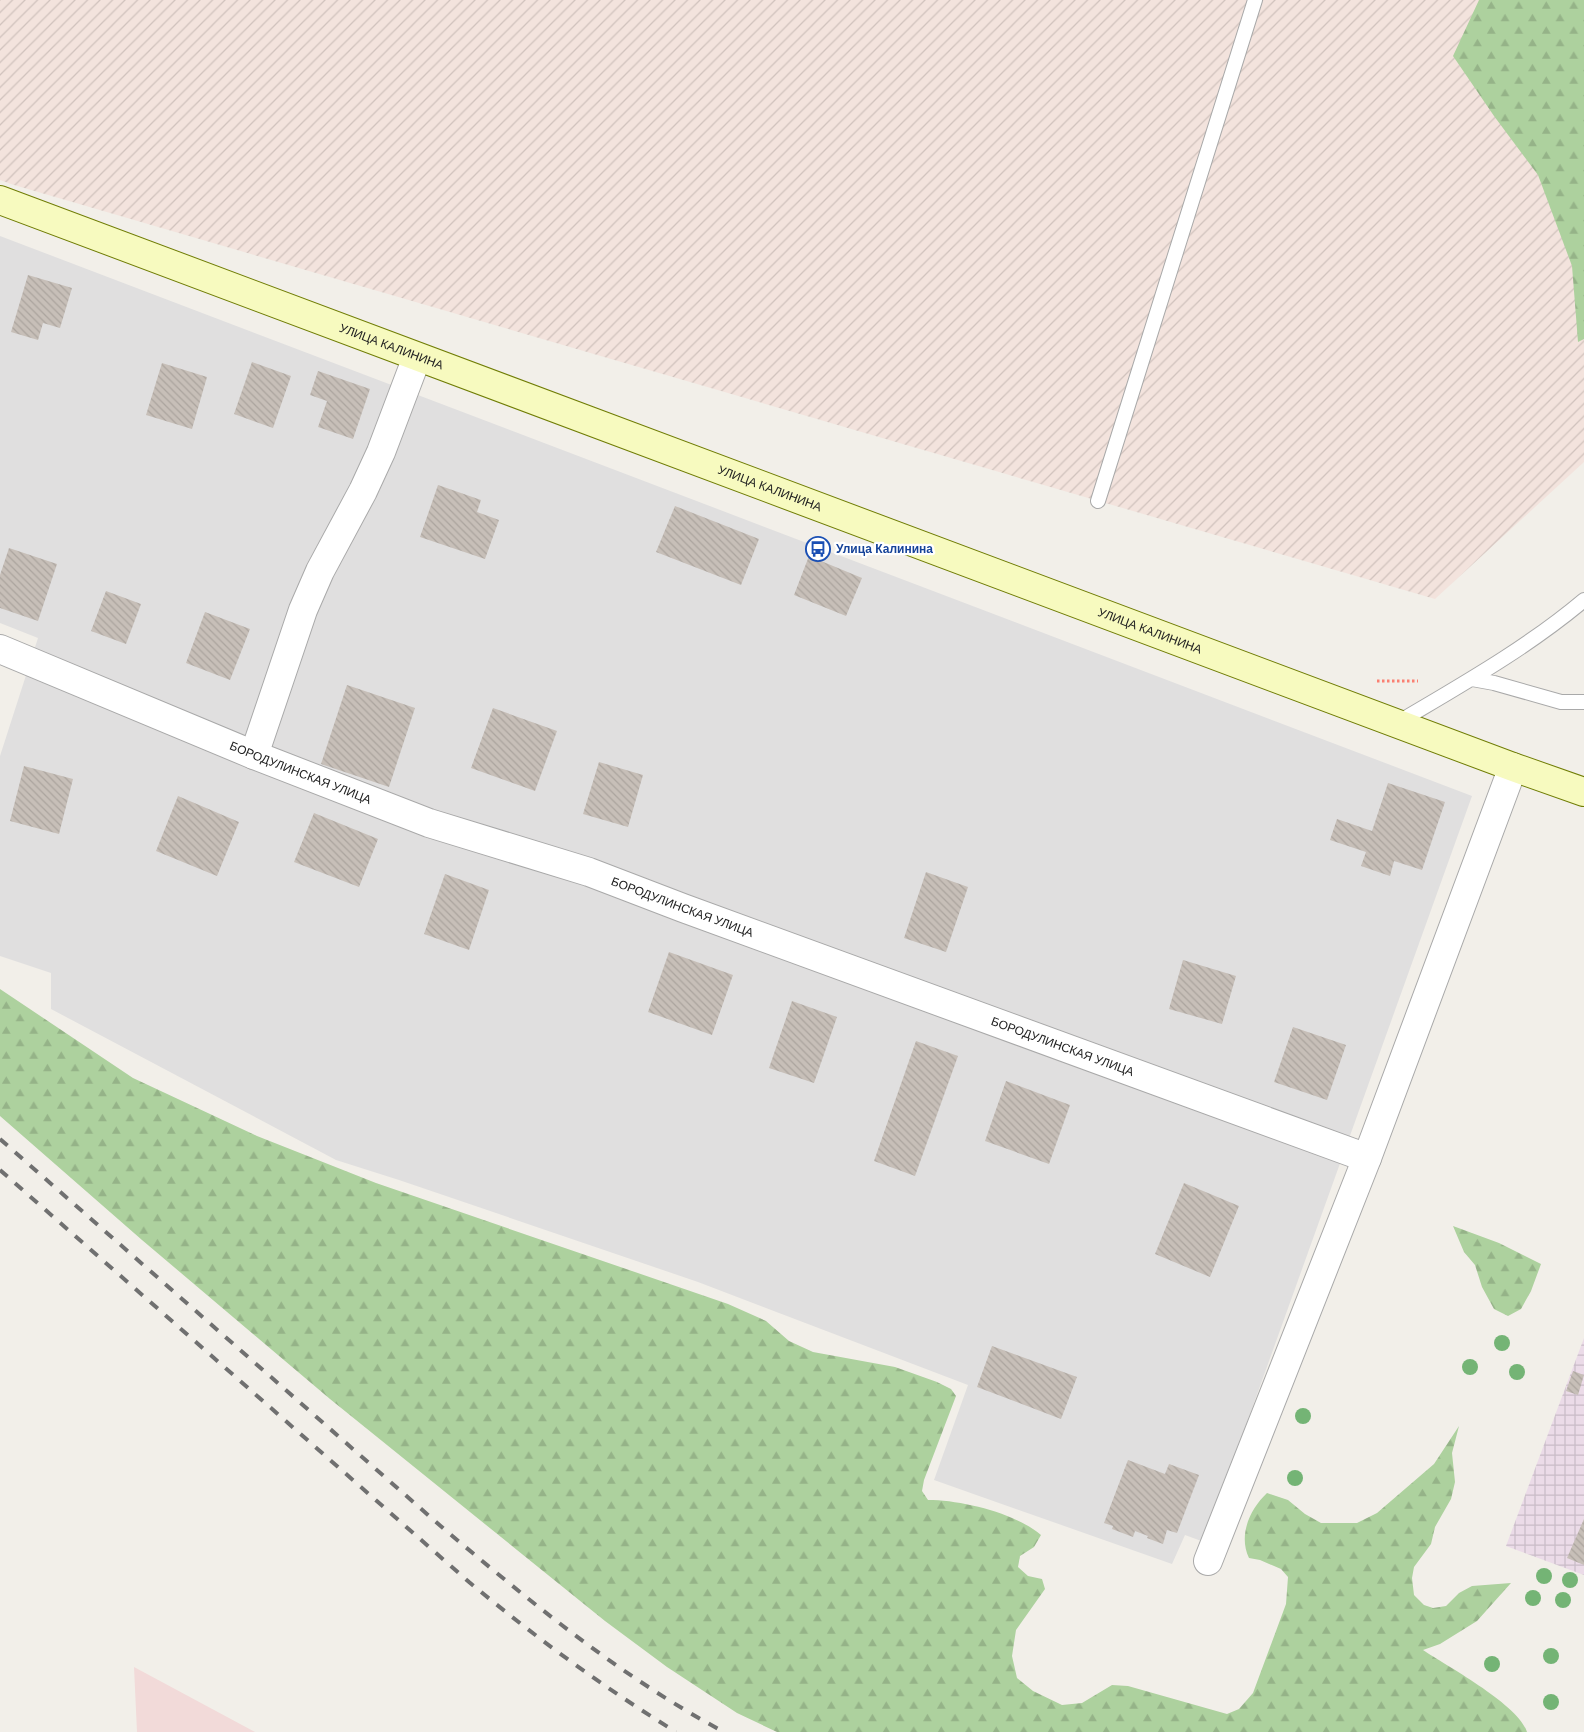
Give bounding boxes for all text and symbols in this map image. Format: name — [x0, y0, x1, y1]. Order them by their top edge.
street label: УЛИЦА КАЛИНИНА — [338, 321, 445, 372]
street label: УЛИЦА КАЛИНИНА — [716, 463, 824, 514]
bus stop icon: Улица Калинина — [805, 536, 831, 562]
place label: Улица Калинина — [836, 542, 933, 556]
street label: УЛИЦА КАЛИНИНА — [1096, 605, 1204, 657]
street label: БОРОДУЛИНСКАЯ УЛИЦА — [228, 739, 373, 807]
street label: БОРОДУЛИНСКАЯ УЛИЦА — [609, 874, 755, 940]
street label: БОРОДУЛИНСКАЯ УЛИЦА — [989, 1014, 1136, 1079]

